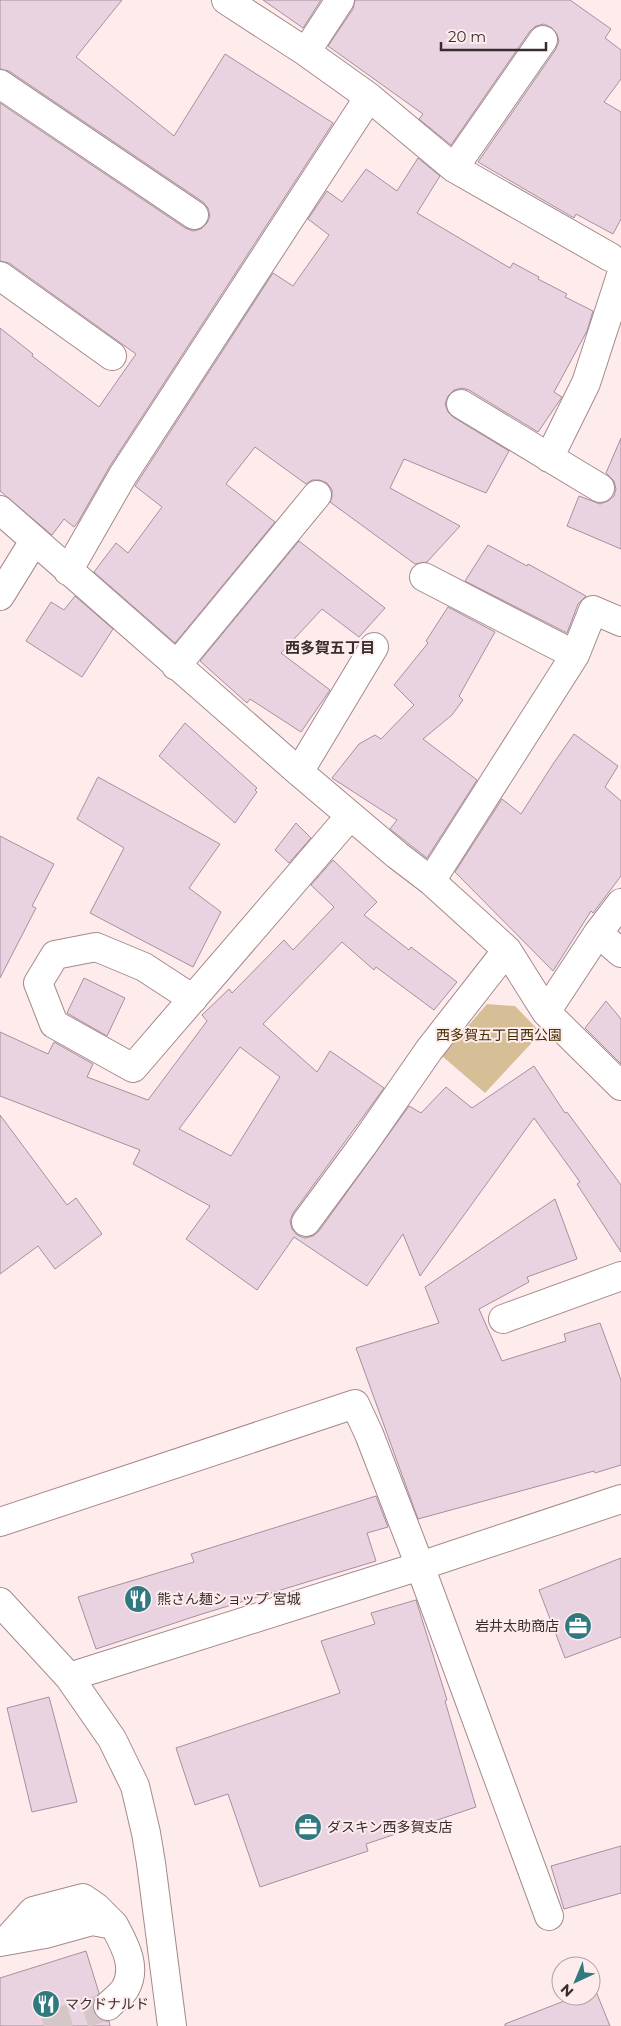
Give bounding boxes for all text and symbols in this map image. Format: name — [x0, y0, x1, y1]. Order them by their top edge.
scale bar — [441, 20, 546, 52]
text: 20 m — [448, 27, 486, 46]
district label: 西多賀五丁目 — [285, 638, 375, 657]
park label: 西多賀五丁目西公園 — [436, 1026, 562, 1044]
restaurant icon: 熊さん麺ショップ 宮城 — [123, 1584, 153, 1614]
place label: 熊さん麺ショップ 宮城 — [157, 1590, 301, 1608]
office icon: 岩井太助商店 — [563, 1611, 593, 1641]
place label: 岩井太助商店 — [475, 1617, 559, 1635]
office icon: ダスキン西多賀支店 — [293, 1812, 323, 1842]
place label: ダスキン西多賀支店 — [327, 1818, 453, 1836]
north arrow — [551, 1956, 601, 2006]
text: N — [557, 1980, 577, 2001]
restaurant icon: マクドナルド — [31, 1989, 61, 2019]
place label: マクドナルド — [65, 1995, 149, 2013]

